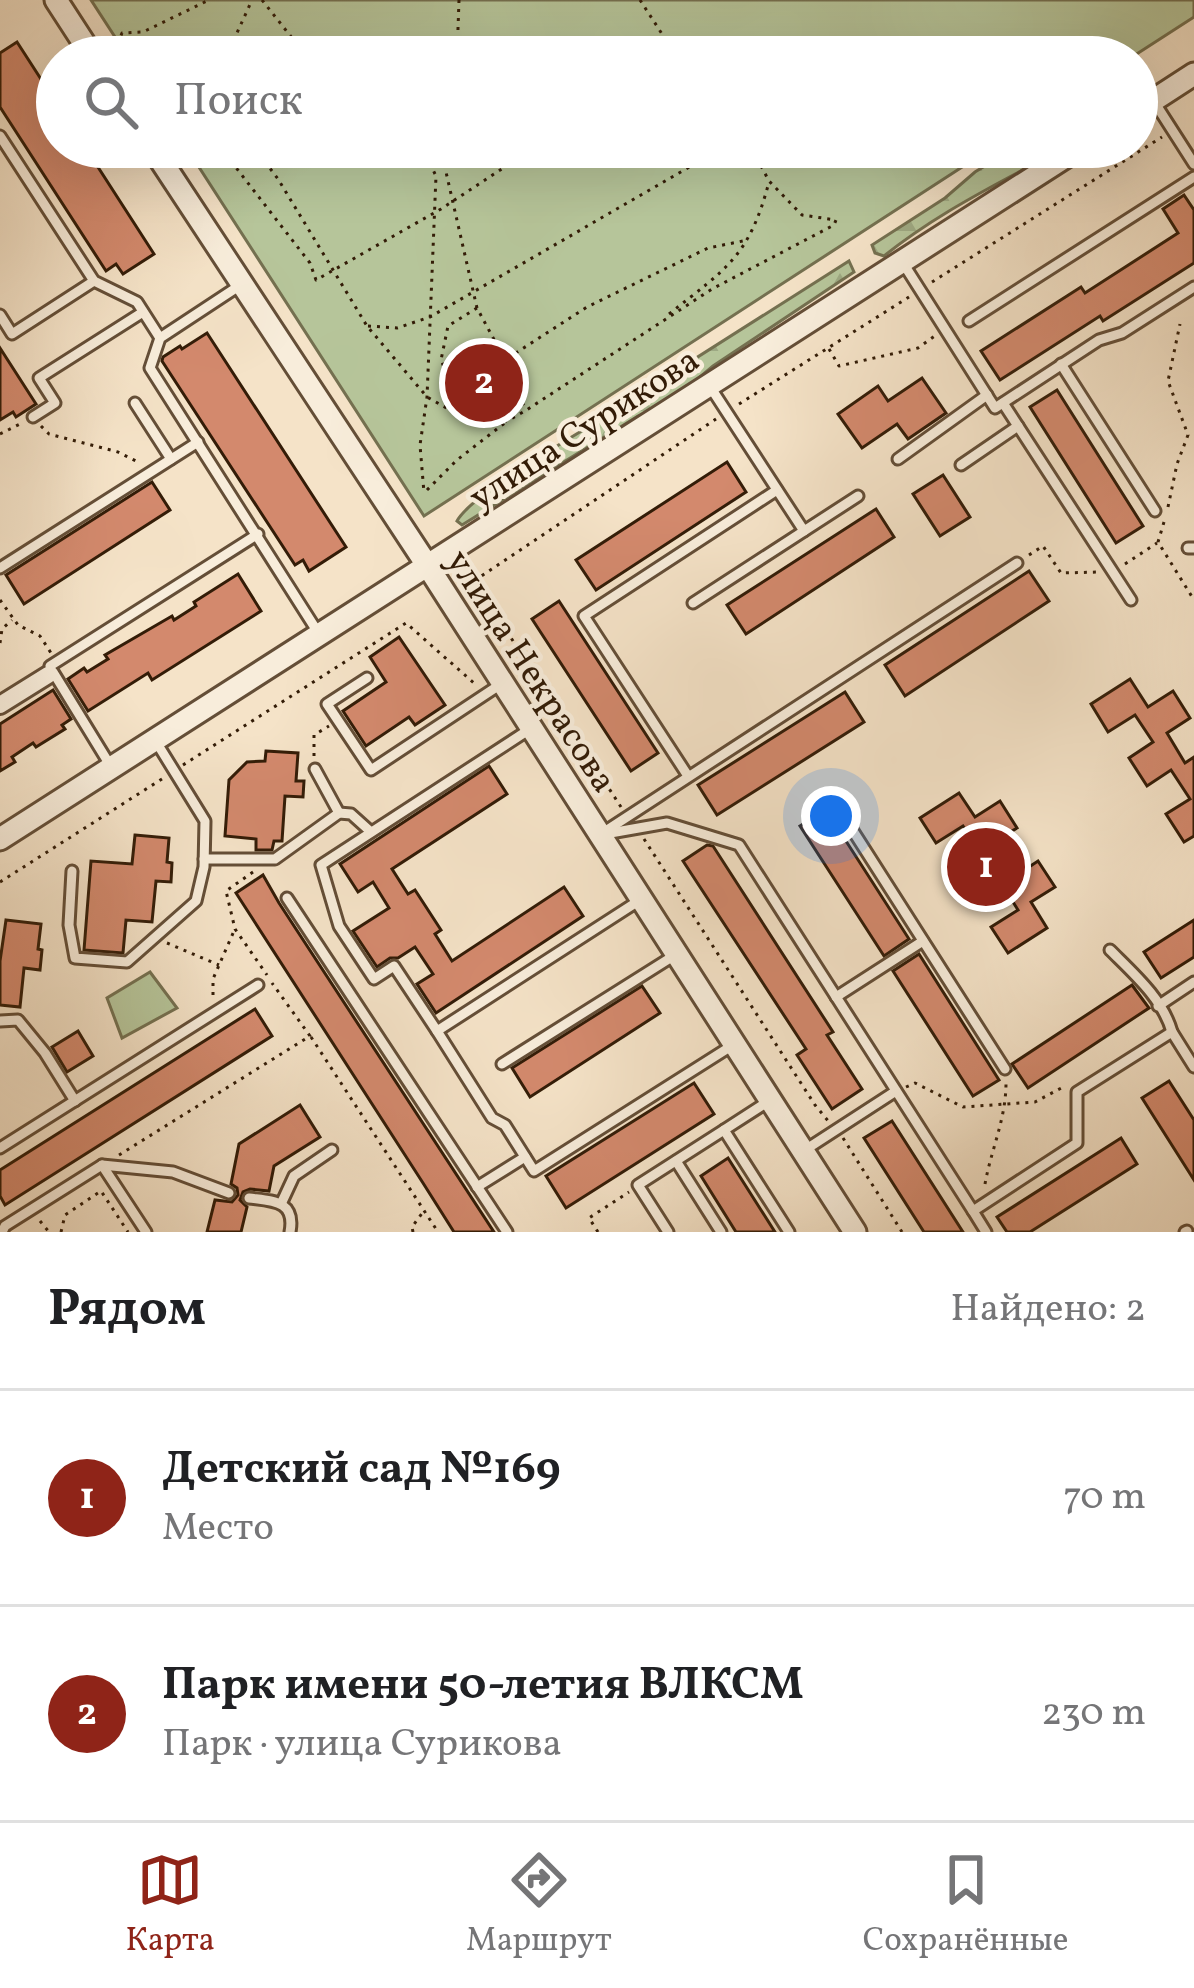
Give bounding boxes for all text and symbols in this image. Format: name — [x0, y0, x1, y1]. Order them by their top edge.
search box — [36, 36, 1158, 168]
icon: search — [78, 69, 144, 135]
text: Поиск — [174, 71, 303, 134]
street label: улица Сурикова — [460, 337, 710, 524]
pin: 2 — [445, 338, 523, 428]
street label: улица Некрасова — [432, 541, 627, 804]
your location — [801, 786, 861, 846]
pin: 1 — [947, 822, 1025, 912]
text: Рядом — [48, 1275, 206, 1346]
text: Найдено: 2 — [950, 1283, 1146, 1337]
text: Детский сад №169 — [162, 1439, 561, 1502]
text: 1 — [79, 1471, 95, 1525]
text: 70 m — [1063, 1471, 1146, 1525]
text: Место — [162, 1502, 274, 1556]
text: Парк имени 50-летия ВЛКСМ — [162, 1655, 803, 1718]
text: 2 — [77, 1687, 97, 1741]
text: 230 m — [1041, 1687, 1146, 1741]
text: Парк · улица Сурикова — [162, 1718, 562, 1772]
tab: Карта — [125, 1847, 215, 1965]
tab: Маршрут — [466, 1847, 612, 1965]
tab: Сохранённые — [863, 1847, 1068, 1965]

